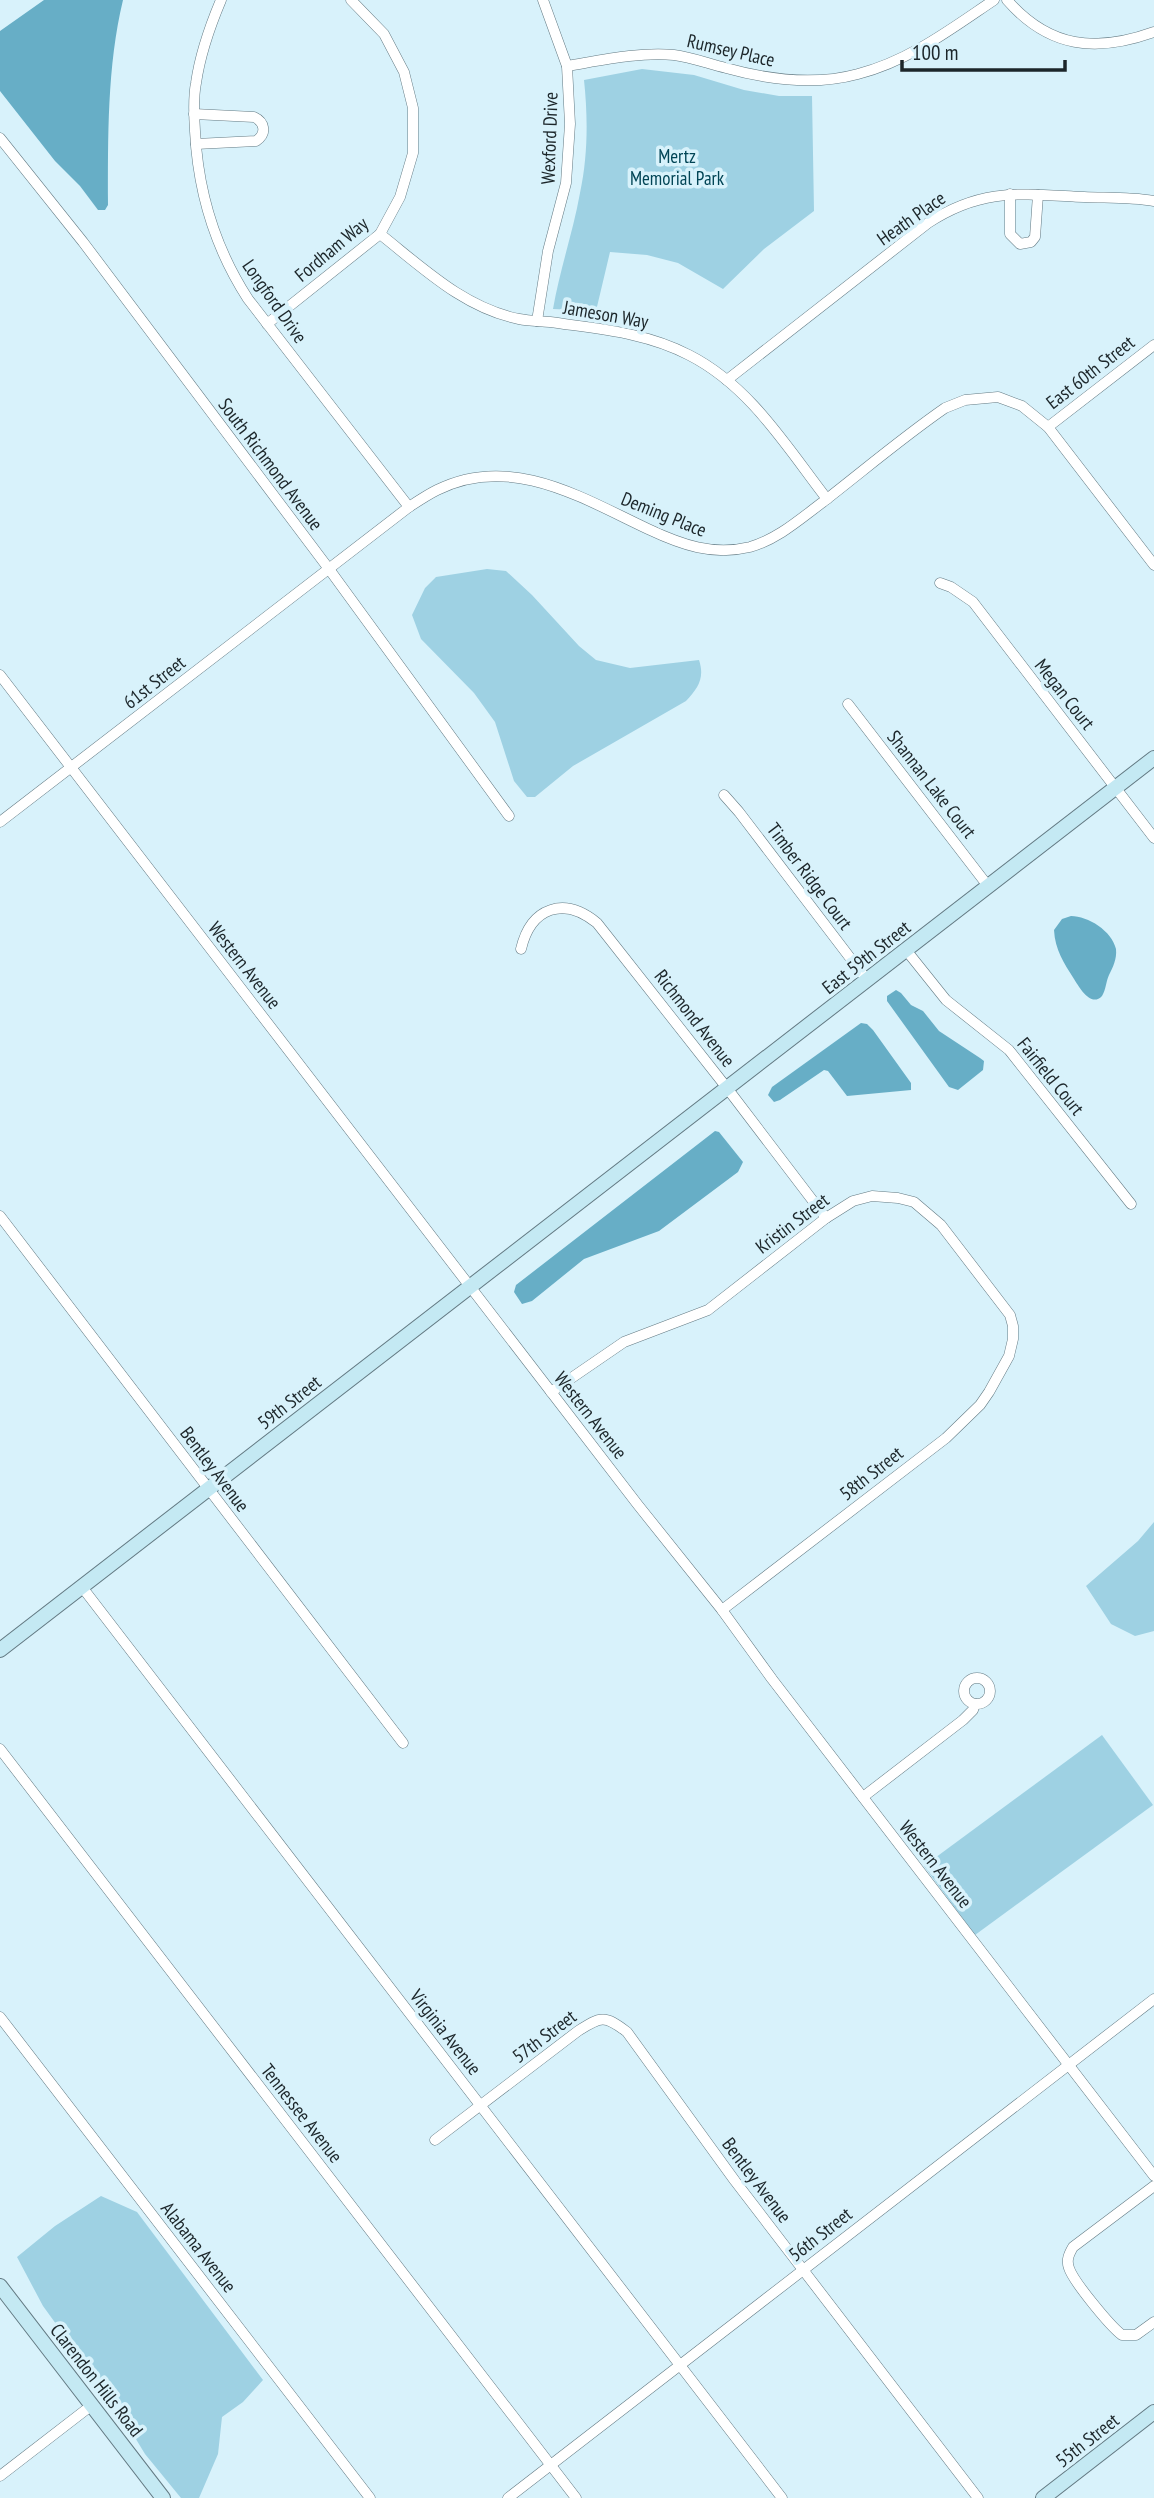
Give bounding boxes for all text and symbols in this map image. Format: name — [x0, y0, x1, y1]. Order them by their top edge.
street label: Rumsey Place — [685, 28, 777, 72]
scale bar — [902, 28, 1065, 72]
text: 100 m — [912, 39, 958, 66]
street label: Wexford Drive — [535, 91, 563, 185]
park label: Mertz Memorial Park — [630, 144, 725, 190]
street label: Heath Place — [872, 186, 950, 250]
street label: Fordham Way — [289, 211, 373, 287]
street label: Longford Drive — [237, 254, 313, 348]
street label: Jameson Way — [561, 295, 651, 333]
street label: East 60th Street — [1041, 330, 1140, 414]
street label: South Richmond Avenue — [213, 393, 329, 535]
street label: Deming Place — [618, 486, 710, 542]
street label: 61st Street — [118, 650, 190, 714]
street label: Megan Court — [1030, 654, 1101, 735]
street label: Shannan Lake Court — [882, 725, 982, 843]
street label: Timber Ridge Court — [762, 818, 858, 935]
street label: East 59th Street — [817, 915, 916, 999]
street label: Western Avenue — [203, 916, 287, 1014]
street label: Richmond Avenue — [649, 964, 741, 1072]
street label: Fairfield Court — [1012, 1032, 1090, 1120]
street label: Kristin Street — [751, 1187, 834, 1258]
street label: Western Avenue — [549, 1366, 633, 1464]
street label: 59th Street — [252, 1369, 326, 1434]
street label: Bentley Avenue — [175, 1422, 255, 1516]
street label: 58th Street — [834, 1440, 908, 1505]
street label: Western Avenue — [894, 1815, 978, 1913]
street label: Virginia Avenue — [405, 1984, 487, 2080]
street label: 57th Street — [507, 2004, 581, 2068]
street label: Tennessee Avenue — [256, 2059, 348, 2167]
street label: Bentley Avenue — [717, 2133, 797, 2227]
street label: Alabama Avenue — [156, 2197, 242, 2297]
street label: 56th Street — [783, 2201, 857, 2266]
street label: Clarendon Hills Road — [45, 2319, 149, 2441]
street label: 55th Street — [1050, 2407, 1124, 2472]

